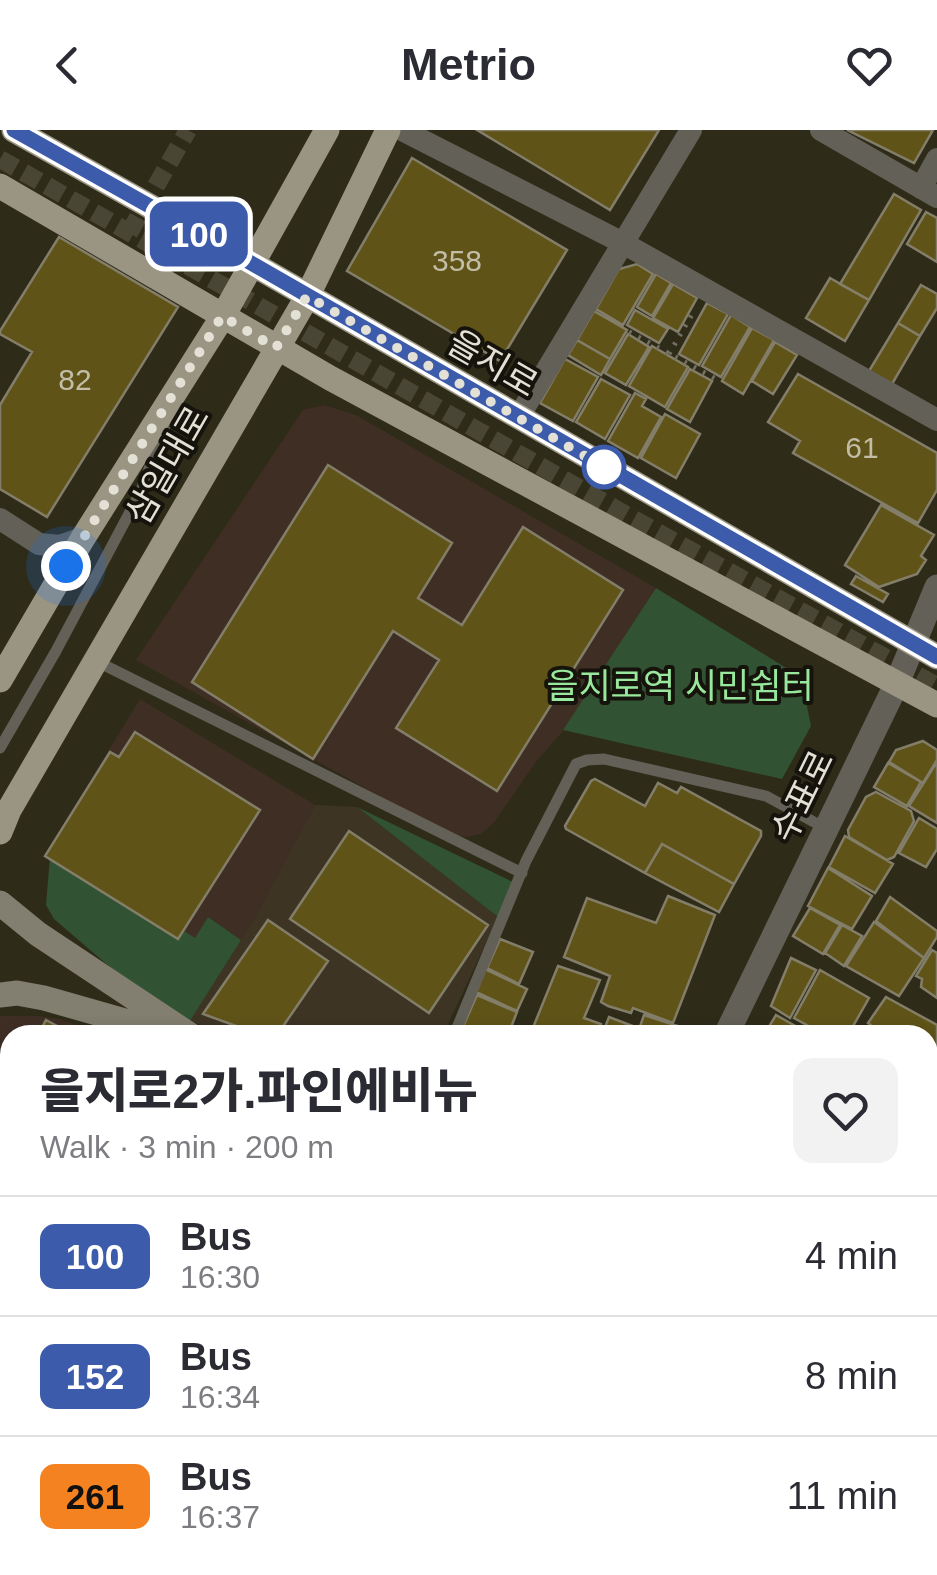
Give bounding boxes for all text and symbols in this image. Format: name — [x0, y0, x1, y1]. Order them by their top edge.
icon: back — [40, 38, 95, 93]
icon: heart — [842, 38, 897, 93]
text: Metrio — [401, 39, 536, 90]
line badge: 100 — [142, 202, 256, 266]
text: 100 — [170, 215, 228, 254]
house number: 358 — [432, 244, 482, 277]
street label: 을지로 — [441, 322, 545, 404]
house number: 82 — [58, 363, 92, 396]
street label: 삼일대로 — [118, 399, 216, 531]
house number: 61 — [845, 431, 879, 464]
unlabelled marker — [583, 446, 625, 488]
your location — [41, 541, 91, 591]
park label: 을지로역 시민쉼터 — [546, 666, 814, 705]
street label: 수표로 — [763, 744, 841, 848]
button: heart — [793, 1058, 898, 1163]
text: 을지로2가.파인에비뉴 — [40, 1065, 477, 1118]
text: Walk · 3 min · 200 m — [40, 1129, 334, 1165]
text: Bus — [180, 1216, 252, 1258]
text: 4 min — [805, 1235, 898, 1277]
text: 100 — [66, 1237, 124, 1276]
text: 16:30 — [180, 1259, 260, 1295]
text: Bus — [180, 1336, 252, 1378]
text: 8 min — [805, 1355, 898, 1397]
text: 152 — [66, 1357, 124, 1396]
text: 16:34 — [180, 1379, 260, 1415]
text: Bus — [180, 1456, 252, 1498]
text: 11 min — [787, 1475, 898, 1517]
text: 261 — [66, 1477, 124, 1516]
text: 16:37 — [180, 1499, 260, 1535]

